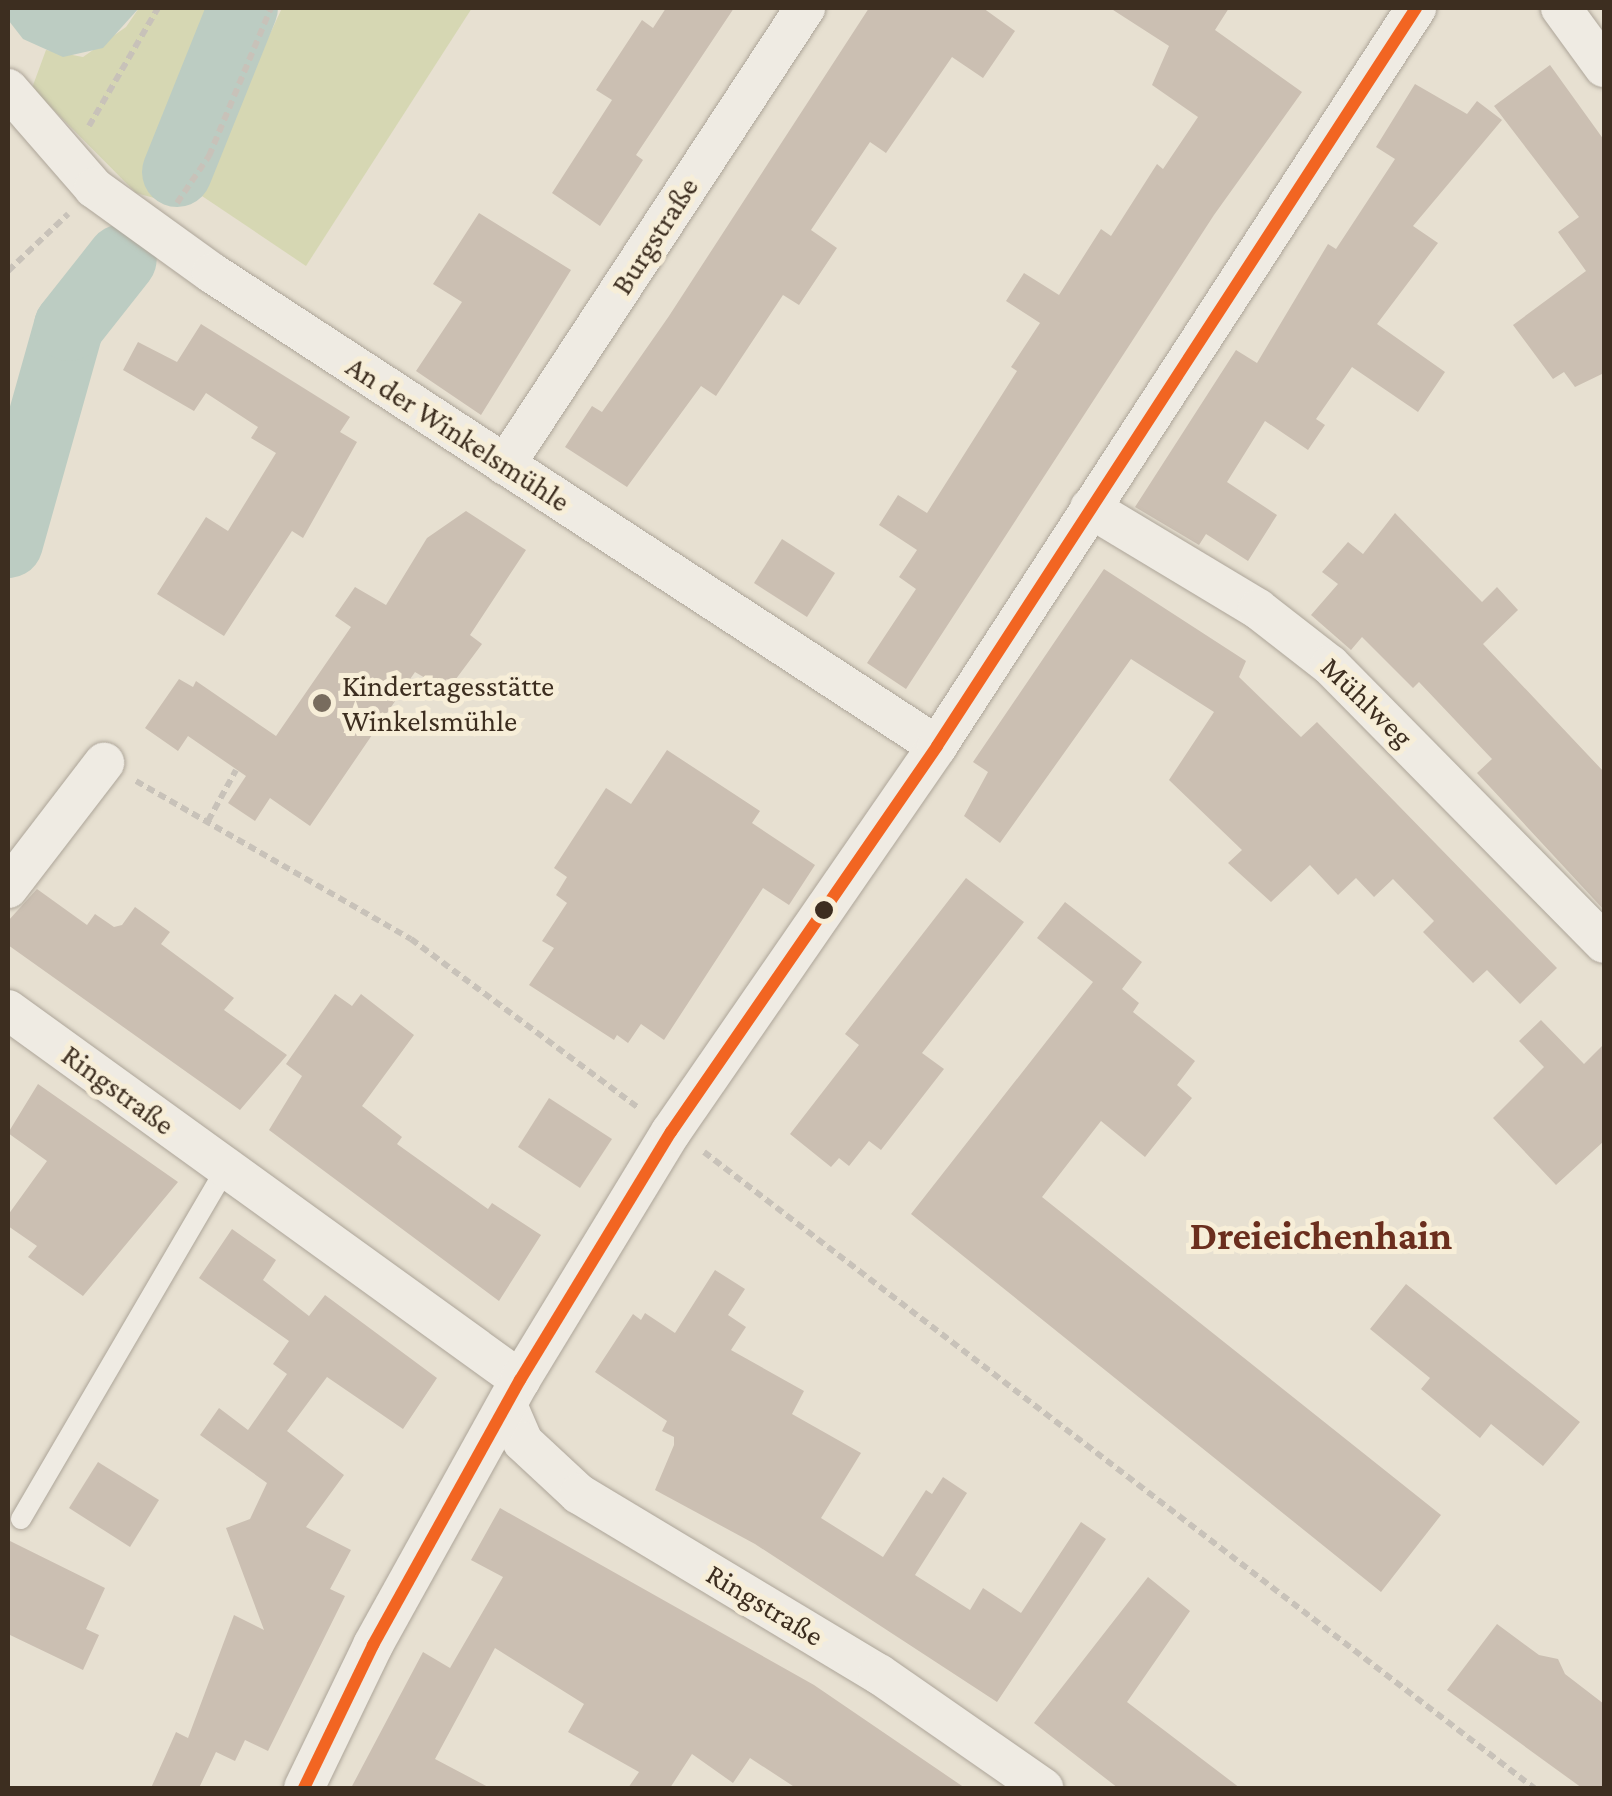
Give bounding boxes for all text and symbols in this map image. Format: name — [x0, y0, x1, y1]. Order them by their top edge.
street label: Burgstraße — [604, 171, 706, 301]
street label: An der Winkelsmühle — [339, 348, 577, 520]
street label: Mühlweg — [1313, 649, 1421, 755]
place label: Kindertagesstätte Winkelsmühle — [342, 668, 554, 738]
marker: Kindertagesstätte Winkelsmühle — [311, 692, 333, 714]
unlabelled marker — [814, 900, 834, 920]
street label: Ringstraße — [55, 1037, 181, 1143]
district label: Dreieichenhain — [1190, 1212, 1452, 1260]
street label: Ringstraße — [700, 1556, 830, 1654]

